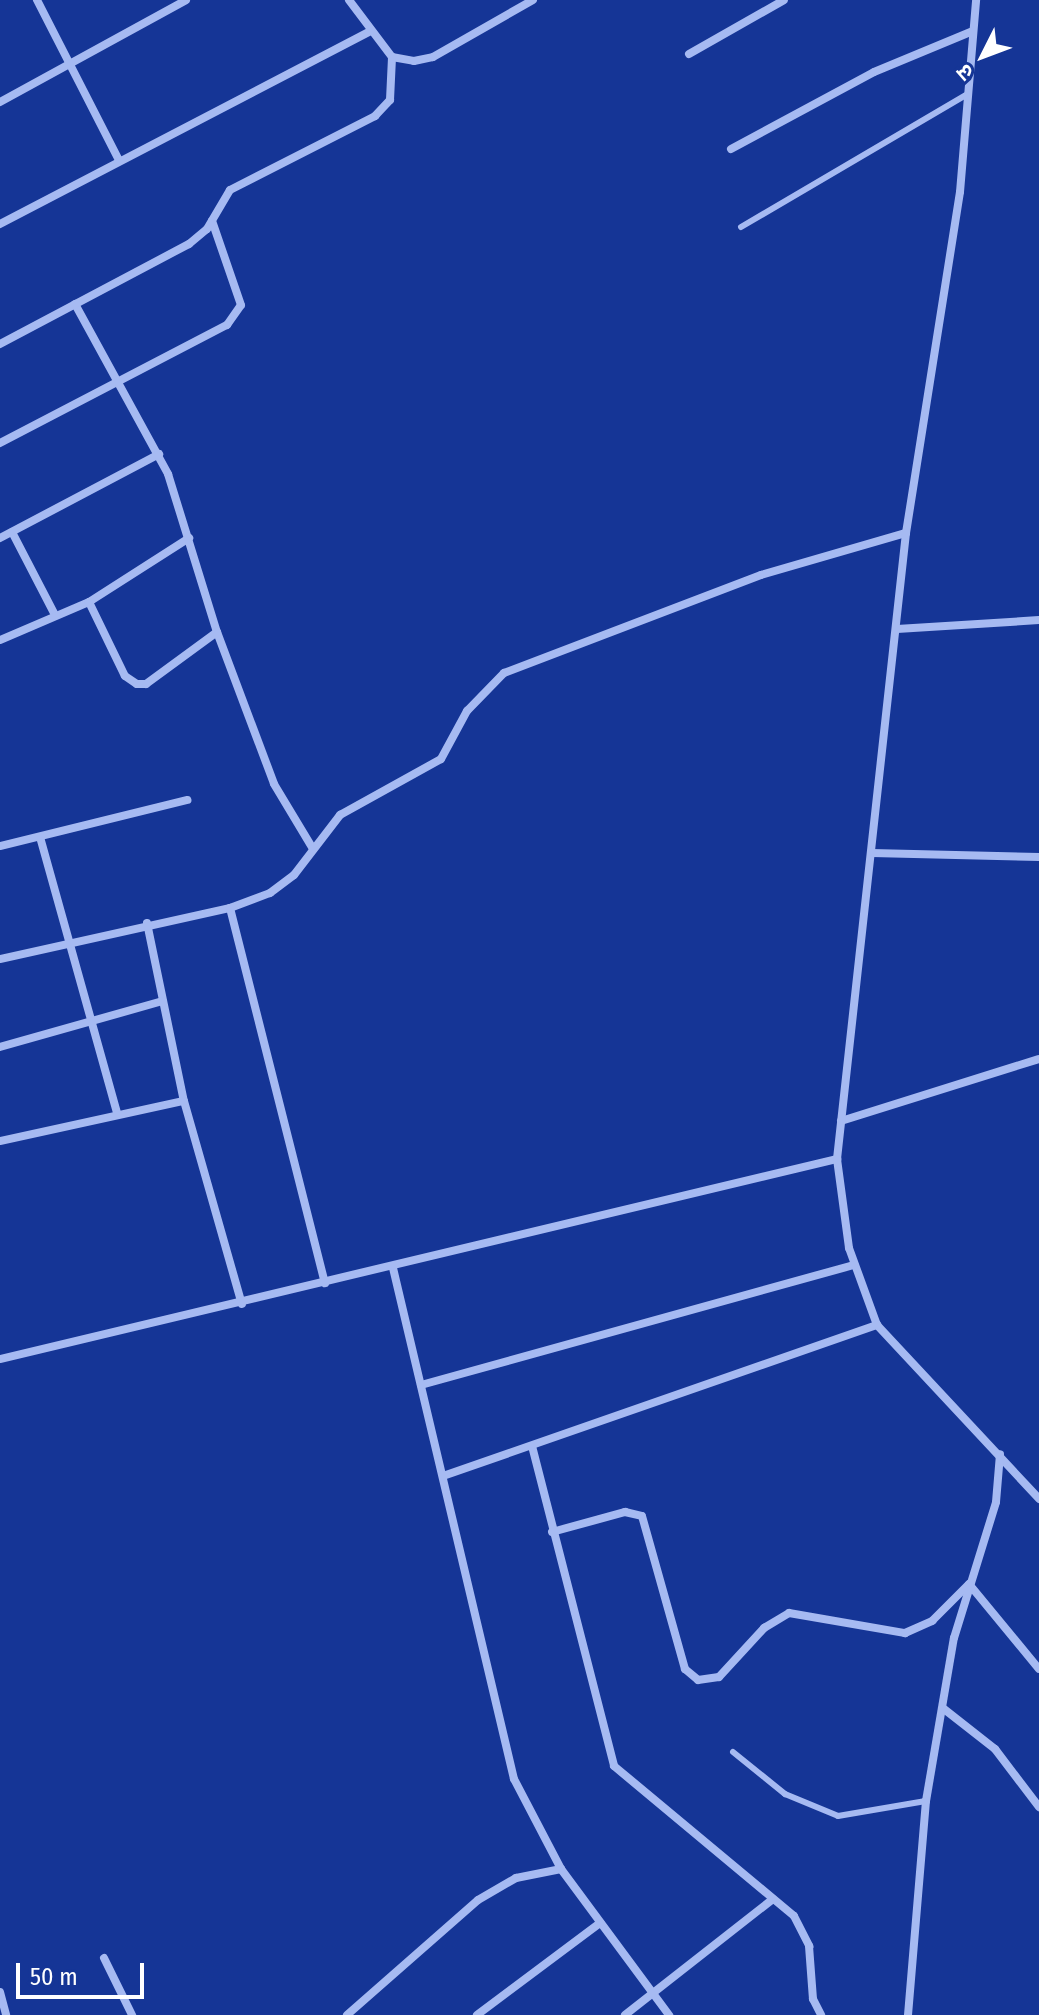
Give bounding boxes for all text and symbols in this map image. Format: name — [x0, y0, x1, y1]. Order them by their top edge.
north arrow — [943, 16, 1023, 96]
text: उ — [950, 59, 979, 86]
scale bar — [20, 1947, 148, 1997]
text: 50 m — [30, 1963, 78, 1991]

